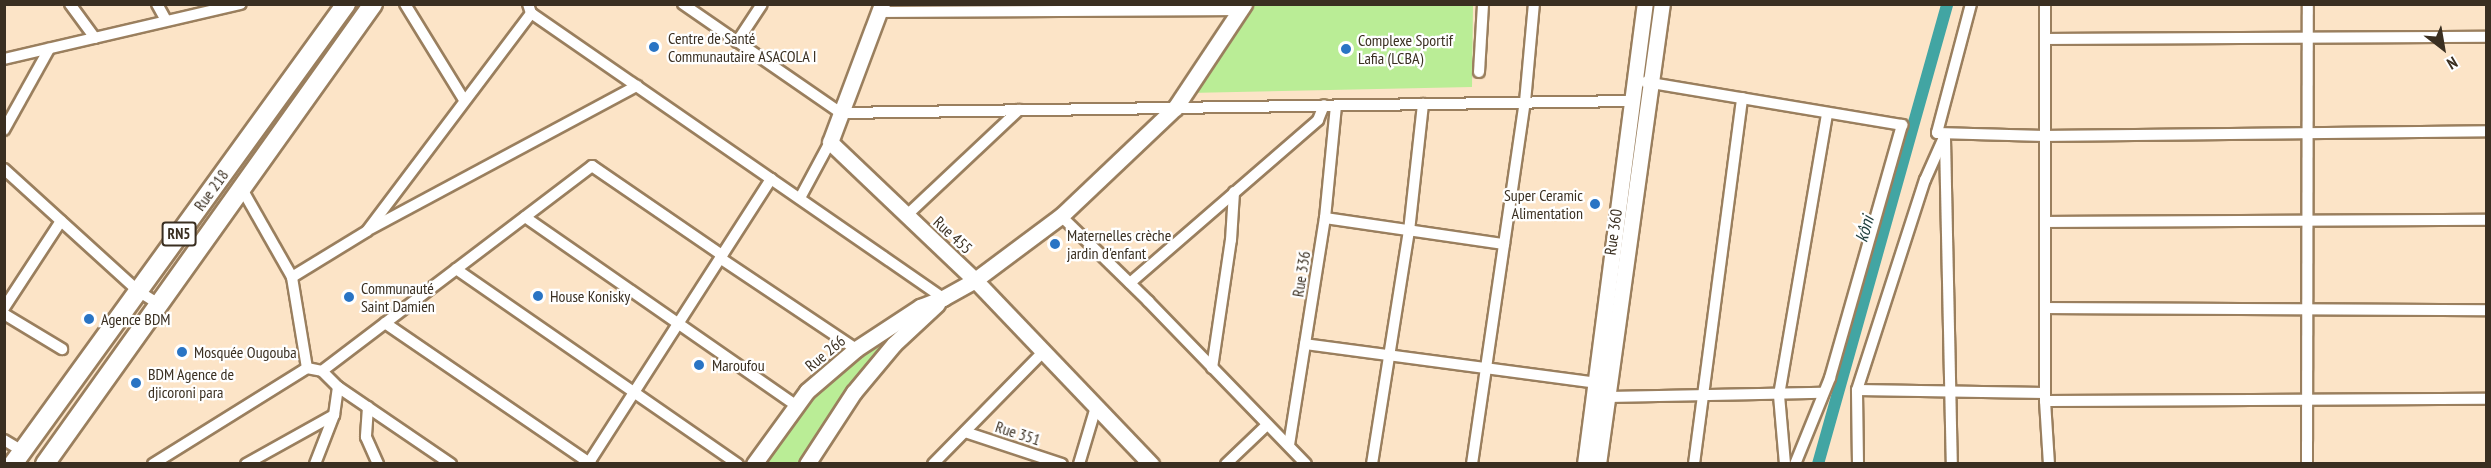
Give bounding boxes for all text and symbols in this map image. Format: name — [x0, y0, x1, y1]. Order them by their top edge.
north arrow — [2413, 18, 2473, 78]
place label: Centre de Santé Communautaire ASACOLA I — [668, 28, 817, 66]
place label: Complexe Sportif Lafia (LCBA) — [1358, 30, 1453, 68]
marker: Centre de Santé Communautaire ASACOLA I — [645, 38, 663, 56]
marker: Complexe Sportif Lafia (LCBA) — [1339, 42, 1353, 56]
text: N — [2443, 53, 2461, 74]
street label: Rue 218 — [190, 166, 232, 214]
place label: Super Ceramic Alimentation — [1504, 185, 1583, 223]
marker: Super Ceramic Alimentation — [1588, 197, 1602, 211]
street label: Rue 360 — [1600, 208, 1626, 256]
street label: Rue 455 — [930, 212, 976, 258]
water label: kôni — [1851, 213, 1879, 245]
road number: RN5 — [161, 222, 197, 246]
place label: Maternelles crèche jardin d'enfant — [1067, 225, 1171, 263]
marker: Maternelles crèche jardin d'enfant — [1048, 237, 1062, 251]
street label: Rue 336 — [1288, 250, 1314, 298]
place label: Communauté Saint Damien — [361, 278, 435, 316]
place label: House Konisky — [550, 286, 630, 306]
marker: House Konisky — [531, 289, 545, 303]
marker: Communauté Saint Damien — [342, 290, 356, 304]
place label: Agence BDM — [101, 309, 170, 329]
marker: Agence BDM — [82, 312, 96, 326]
street label: Rue 266 — [801, 331, 849, 375]
place label: Mosquée Ougouba — [194, 342, 297, 362]
marker: Mosquée Ougouba — [175, 345, 189, 359]
place label: Maroufou — [712, 355, 765, 375]
marker: Maroufou — [690, 356, 708, 374]
place label: BDM Agence de djicoroni para — [148, 364, 234, 402]
marker: BDM Agence de djicoroni para — [129, 376, 143, 390]
street label: Rue 351 — [993, 417, 1043, 449]

